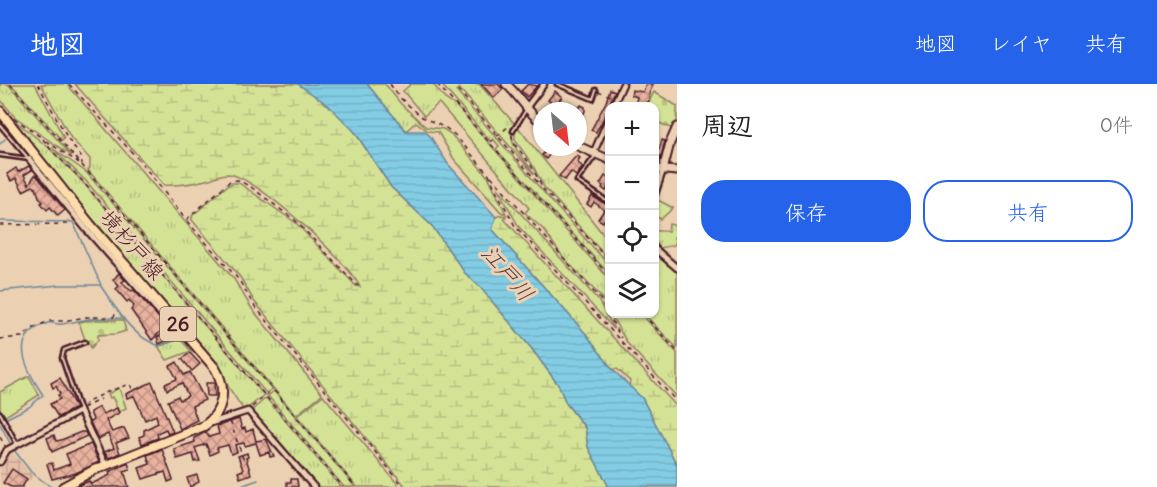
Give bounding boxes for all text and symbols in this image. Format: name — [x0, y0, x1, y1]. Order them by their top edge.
text: 地図 — [30, 26, 86, 62]
text: 地図 — [915, 30, 957, 57]
text: レイヤ — [990, 30, 1052, 57]
text: 共有 — [1085, 30, 1127, 57]
north arrow — [533, 102, 587, 156]
map controls — [605, 102, 659, 318]
button: + — [605, 102, 659, 156]
text: 周辺 — [701, 109, 753, 142]
text: 0件 — [1100, 112, 1133, 137]
button: − — [605, 156, 659, 210]
button: 保存 — [701, 180, 911, 242]
button: 共有 — [923, 180, 1133, 242]
street label: 境杉戸線 — [95, 204, 170, 285]
button: locate — [605, 210, 659, 264]
water label: 江戸川 — [476, 239, 540, 307]
button: layers — [605, 264, 659, 318]
road number: 26 — [160, 307, 196, 341]

